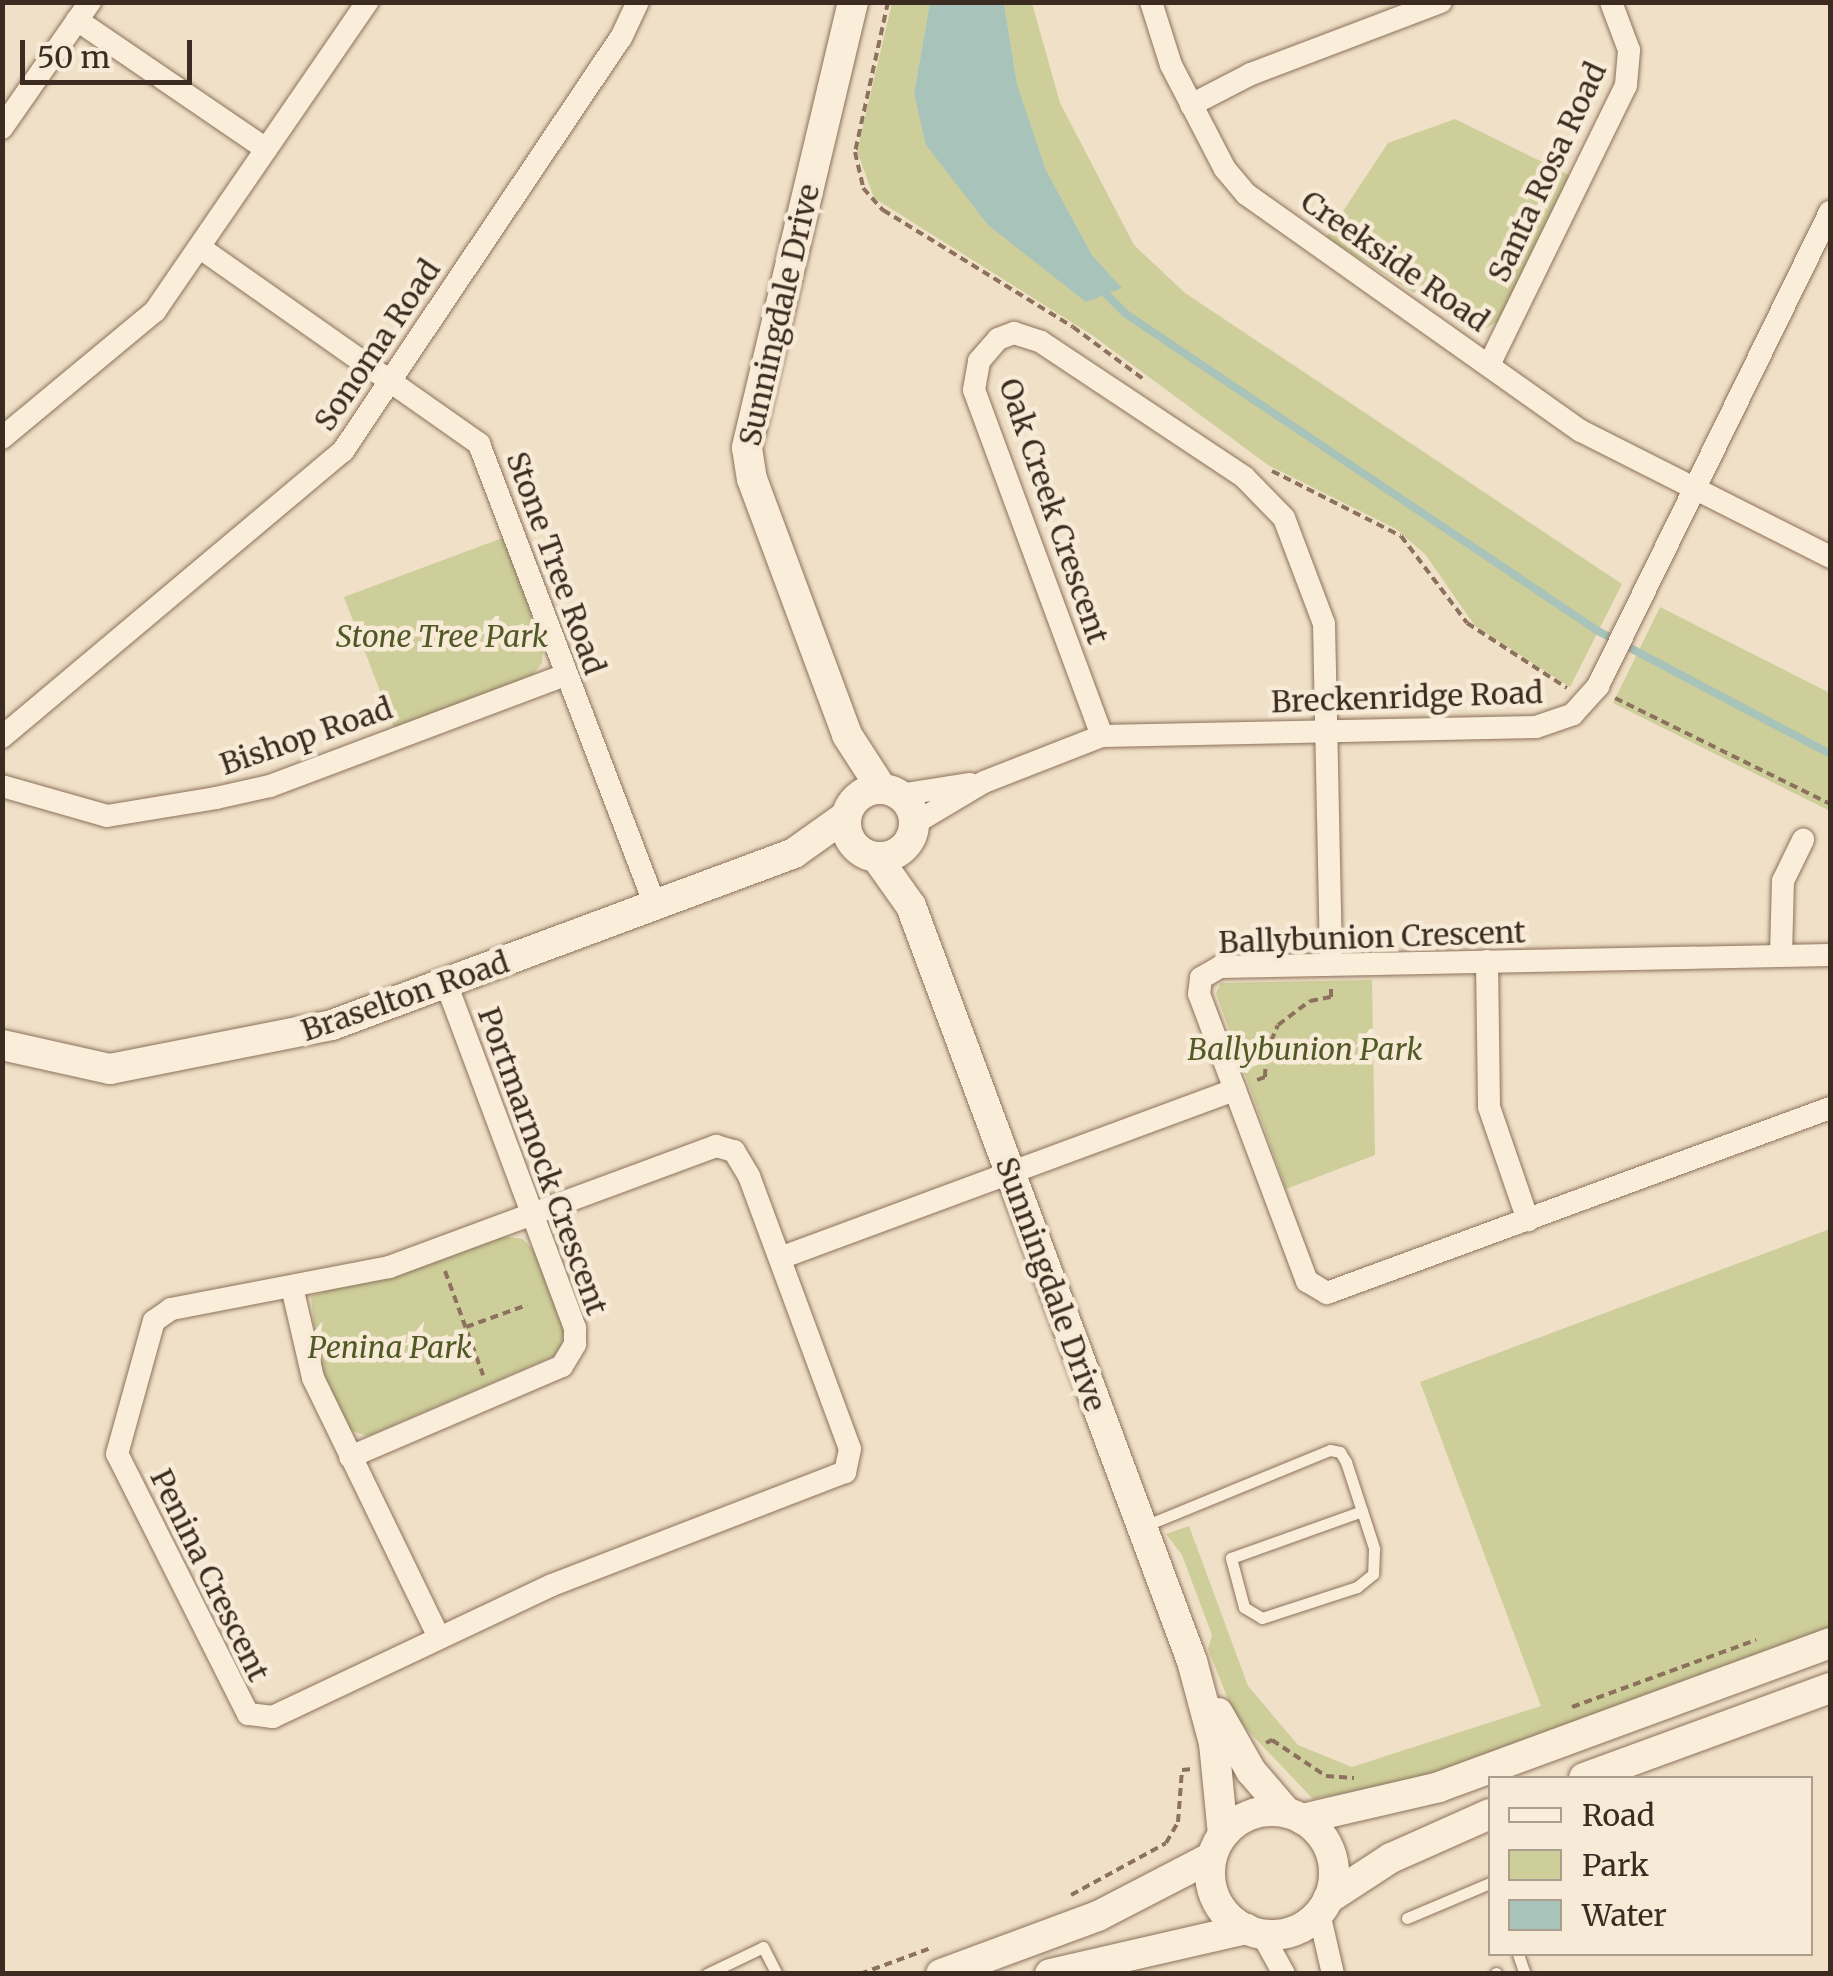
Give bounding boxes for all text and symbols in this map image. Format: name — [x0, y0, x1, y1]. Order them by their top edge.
scale bar — [25, 20, 198, 82]
text: 50 m — [37, 38, 110, 76]
street label: Santa Rosa Road — [1480, 56, 1614, 288]
street label: Sunningdale Drive — [731, 181, 827, 449]
street label: Creekside Road — [1294, 183, 1496, 339]
street label: Sonoma Road — [306, 253, 448, 437]
street label: Oak Creek Crescent — [992, 374, 1116, 648]
street label: Stone Tree Road — [499, 447, 613, 679]
park label: Stone Tree Park — [336, 618, 548, 654]
street label: Breckenridge Road — [1270, 674, 1544, 720]
street label: Bishop Road — [215, 690, 397, 782]
street label: Ballybunion Crescent — [1218, 914, 1526, 960]
street label: Braselton Road — [297, 944, 513, 1048]
street label: Portmarnock Crescent — [471, 1002, 615, 1320]
park label: Ballybunion Park — [1187, 1031, 1423, 1067]
street label: Sunningdale Drive — [988, 1152, 1114, 1416]
park label: Penina Park — [308, 1329, 472, 1365]
street label: Penina Crescent — [143, 1463, 277, 1687]
legend — [1488, 1776, 1813, 1956]
text: Road — [1582, 1796, 1655, 1834]
text: Park — [1582, 1846, 1649, 1884]
text: Water — [1582, 1896, 1667, 1934]

